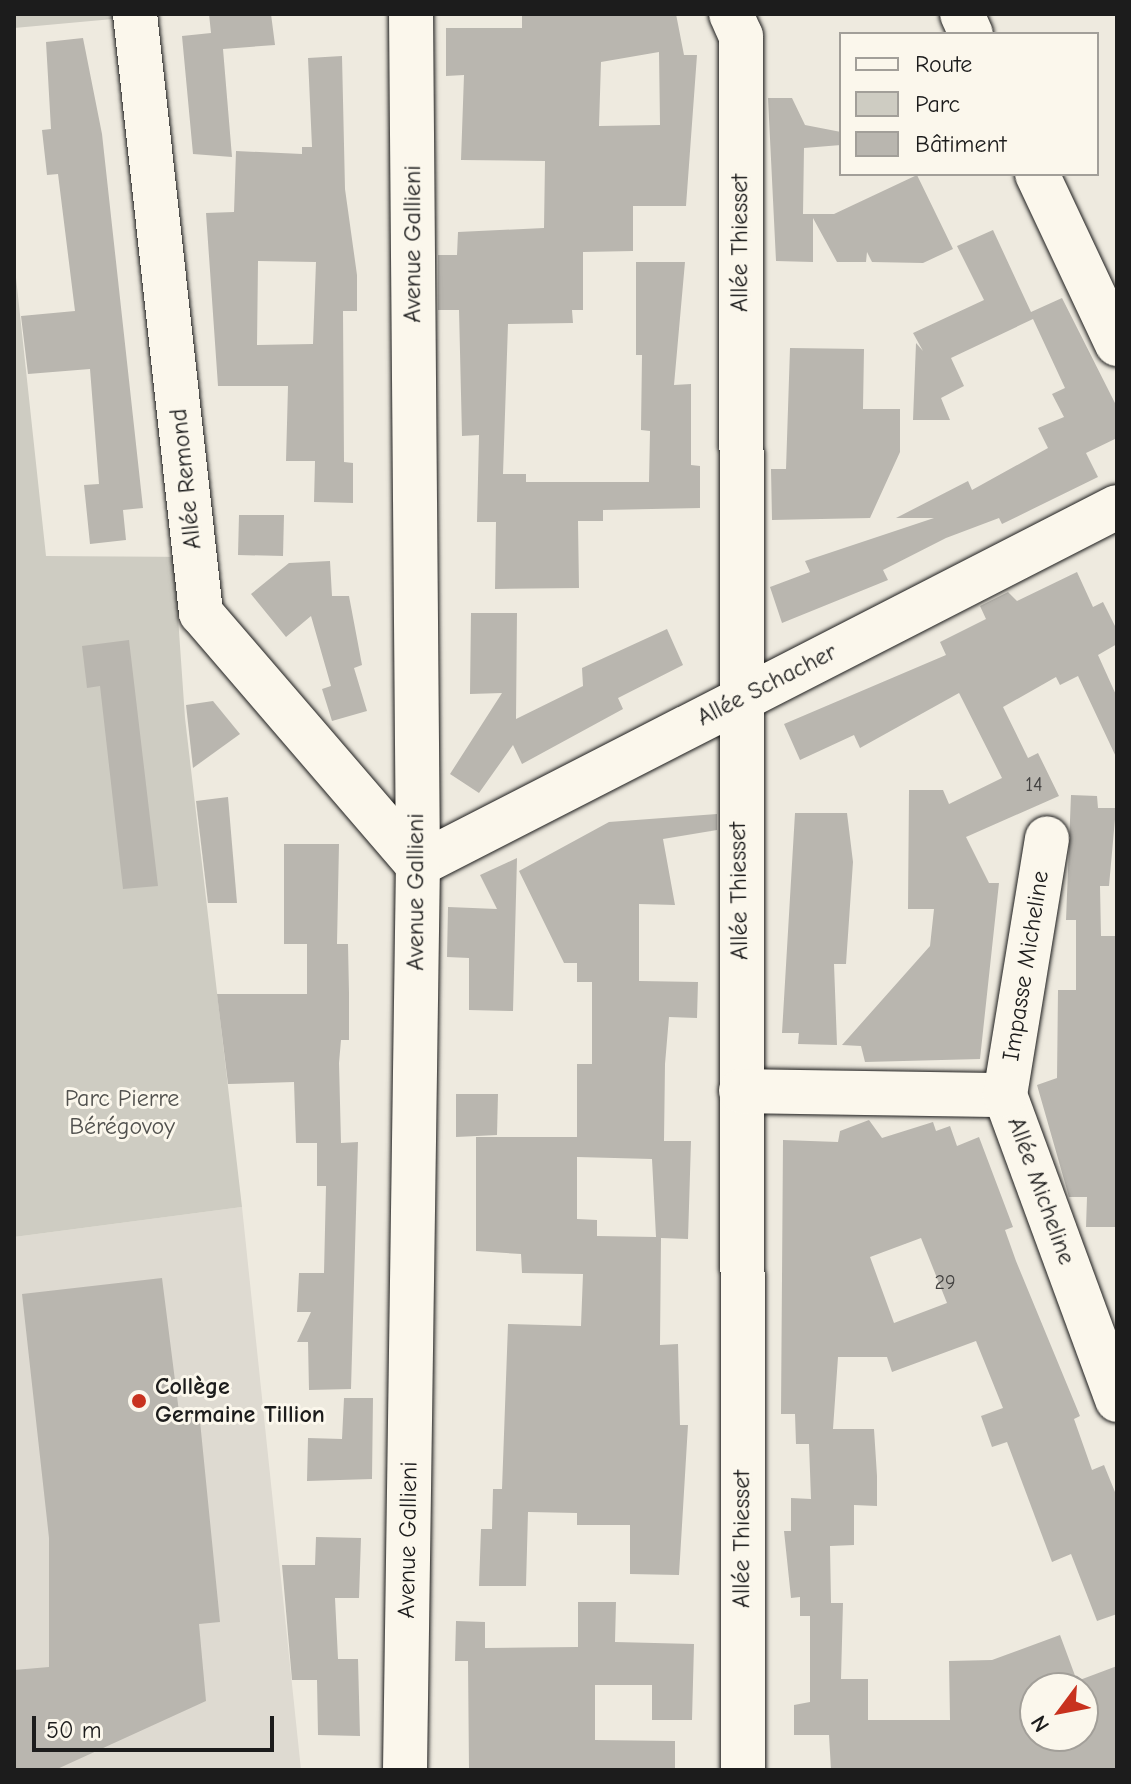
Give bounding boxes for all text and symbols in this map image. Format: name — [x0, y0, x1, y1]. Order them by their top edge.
legend — [839, 32, 1099, 176]
text: Route — [915, 50, 972, 78]
text: Parc — [915, 90, 960, 118]
text: Bâtiment — [915, 130, 1007, 158]
street label: Avenue Gallieni — [399, 165, 427, 323]
street label: Allée Thiesset — [726, 174, 754, 312]
street label: Allée Remond — [164, 407, 208, 551]
street label: Allée Schacher — [692, 638, 842, 732]
house number: 14 — [1025, 772, 1043, 796]
street label: Avenue Gallieni — [402, 813, 430, 971]
street label: Allée Thiesset — [723, 822, 755, 960]
street label: Impasse Micheline — [997, 869, 1055, 1063]
park label: Parc Pierre Bérégovoy — [65, 1085, 179, 1141]
street label: Allée Micheline — [1001, 1113, 1081, 1269]
house number: 29 — [934, 1270, 956, 1294]
place label: Collège Germaine Tillion — [155, 1373, 325, 1429]
marker: Collège Germaine Tillion — [130, 1392, 148, 1410]
street label: Avenue Gallieni — [392, 1461, 424, 1619]
street label: Allée Thiesset — [728, 1470, 756, 1608]
north arrow — [1019, 1672, 1099, 1752]
scale bar — [36, 1700, 278, 1750]
text: N — [1026, 1711, 1055, 1737]
text: 50 m — [46, 1716, 102, 1744]

